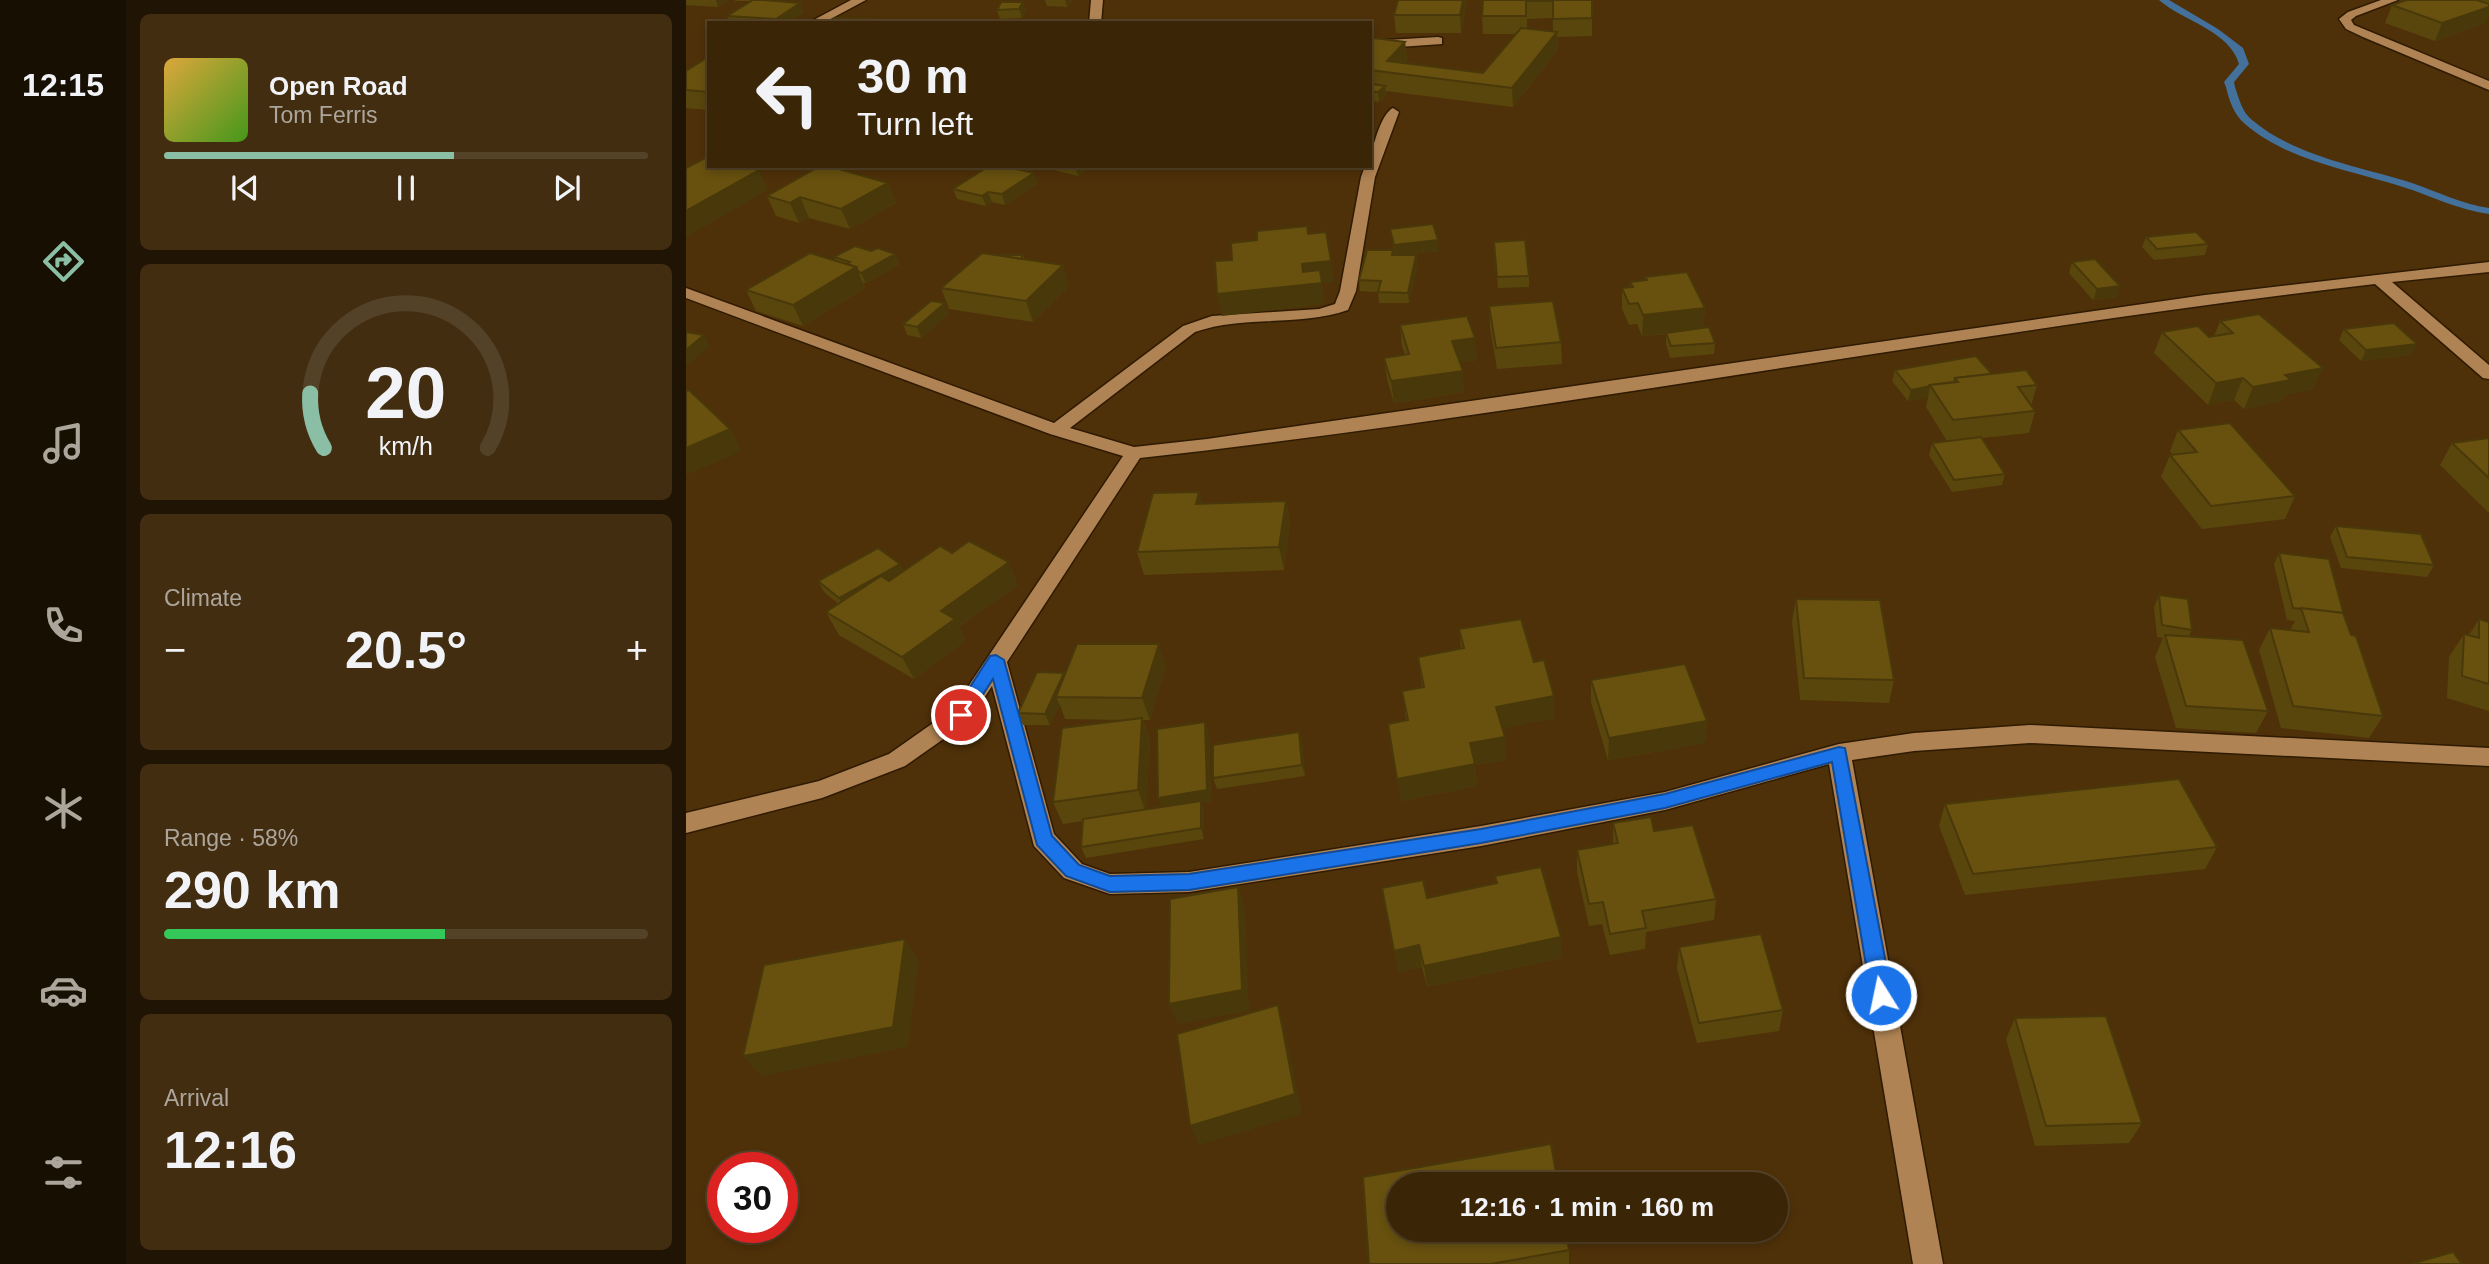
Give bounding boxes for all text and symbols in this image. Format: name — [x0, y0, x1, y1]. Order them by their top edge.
icon: left — [742, 49, 833, 140]
text: 30 m — [857, 49, 969, 103]
text: 12:15 — [22, 67, 104, 103]
text: Open Road — [269, 71, 408, 101]
text: Tom Ferris — [269, 102, 378, 128]
text: Turn left — [857, 106, 973, 142]
icon: previous — [226, 169, 264, 207]
icon: pause — [387, 169, 425, 207]
icon: next — [548, 169, 586, 207]
icon: directions — [39, 237, 88, 286]
text: 20 — [366, 352, 446, 433]
icon: music — [39, 419, 88, 468]
text: km/h — [379, 432, 433, 460]
text: Climate — [164, 585, 242, 611]
icon: phone — [39, 601, 88, 650]
text: 20.5° — [345, 621, 467, 679]
text: − — [164, 629, 186, 671]
text: + — [626, 629, 648, 671]
pin — [931, 685, 991, 745]
icon: arrive — [942, 696, 980, 734]
icon: climate — [39, 784, 88, 833]
text: Range · 58% — [164, 825, 298, 851]
text: 290 km — [164, 861, 340, 919]
position arrow — [1844, 958, 1918, 1032]
icon: car — [39, 966, 88, 1015]
text: Arrival — [164, 1085, 229, 1111]
text: 12:16 — [164, 1121, 297, 1179]
icon: filters — [39, 1148, 88, 1197]
speed limit sign: 30 — [707, 1152, 798, 1243]
text: 12:16 · 1 min · 160 m — [1460, 1192, 1714, 1222]

